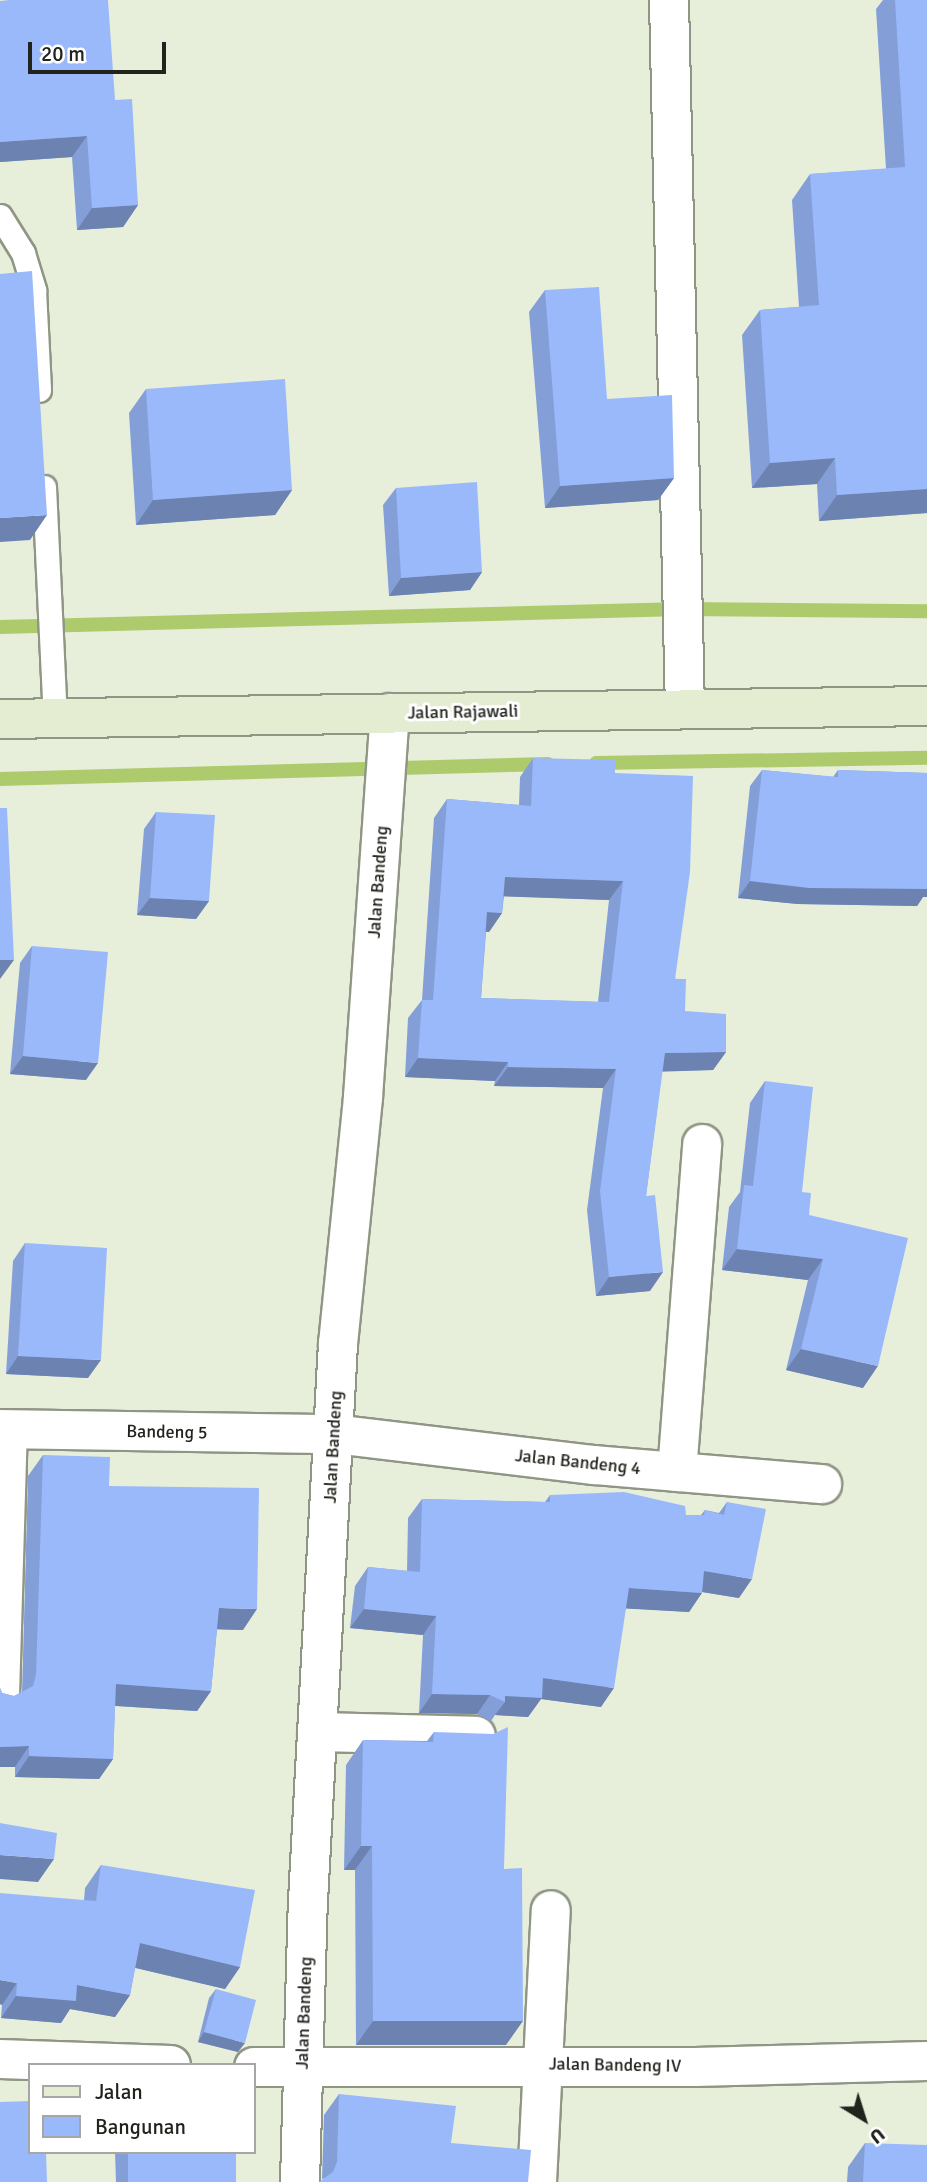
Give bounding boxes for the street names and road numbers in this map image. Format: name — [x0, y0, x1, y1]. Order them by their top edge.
street label: Jalan Rajawali — [407, 700, 519, 724]
street label: Jalan Bandeng — [363, 825, 393, 939]
street label: Jalan Bandeng — [319, 1390, 347, 1504]
street label: Bandeng 5 — [126, 1420, 208, 1444]
street label: Jalan Bandeng 4 — [514, 1445, 642, 1479]
street label: Jalan Bandeng — [291, 1956, 317, 2070]
street label: Jalan Bandeng IV — [549, 2053, 681, 2077]

